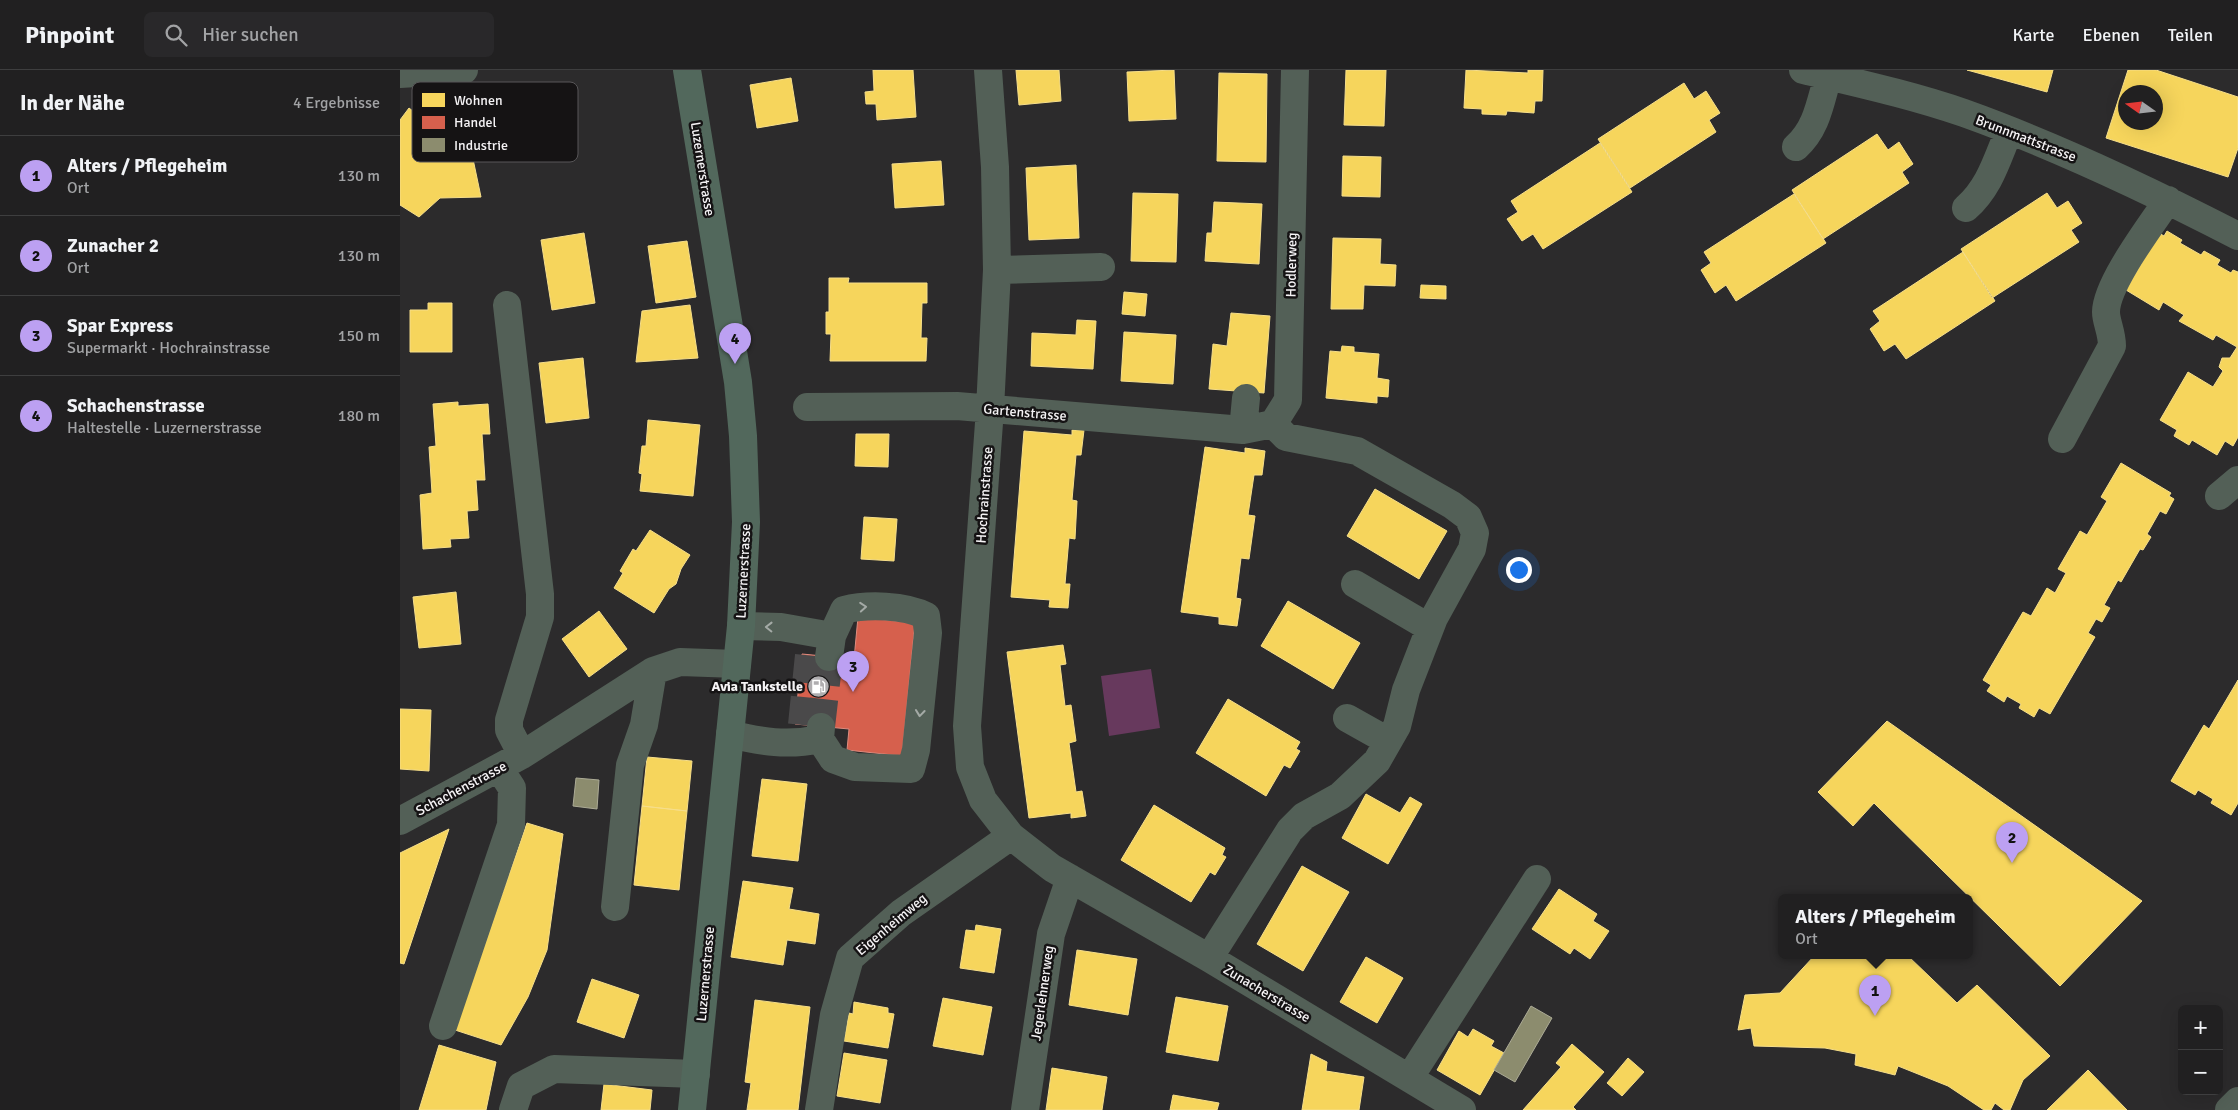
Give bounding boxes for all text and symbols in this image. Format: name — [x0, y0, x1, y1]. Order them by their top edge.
search box — [144, 12, 494, 57]
text: Pinpoint — [25, 20, 114, 50]
icon: search — [162, 21, 190, 49]
text: Hier suchen — [202, 23, 299, 47]
text: Karte — [2012, 24, 2054, 46]
text: Ebenen — [2082, 24, 2140, 46]
text: Teilen — [2168, 24, 2213, 46]
legend — [412, 82, 578, 162]
north arrow — [2118, 85, 2163, 130]
text: In der Nähe — [20, 90, 125, 116]
text: Wohnen — [454, 92, 503, 109]
text: 4 Ergebnisse — [293, 93, 380, 113]
street label: Brunnmattstrasse — [1973, 111, 2079, 166]
text: Handel — [454, 114, 497, 131]
street label: Luzernerstrasse — [687, 121, 718, 217]
text: Industrie — [454, 137, 508, 154]
text: Alters / Pflegeheim — [67, 154, 227, 178]
text: 1 — [32, 166, 40, 186]
text: 130 m — [338, 166, 380, 186]
text: Ort — [67, 178, 89, 198]
street label: Hodlerweg — [1282, 232, 1301, 298]
text: Zunacher 2 — [67, 234, 159, 258]
text: 2 — [32, 246, 40, 266]
text: 130 m — [338, 246, 380, 266]
text: Ort — [67, 258, 89, 278]
text: Spar Express — [67, 314, 173, 338]
pin: 4 — [719, 323, 751, 364]
text: 3 — [32, 326, 40, 346]
text: 150 m — [338, 326, 380, 346]
text: Supermarkt · Hochrainstrasse — [67, 338, 270, 358]
text: Schachenstrasse — [67, 394, 205, 418]
street label: Gartenstrasse — [983, 400, 1067, 425]
text: 4 — [32, 406, 40, 426]
text: 180 m — [338, 406, 380, 426]
text: Haltestelle · Luzernerstrasse — [67, 418, 262, 438]
street label: Hochrainstrasse — [973, 446, 996, 544]
street label: Luzernerstrasse — [733, 523, 754, 619]
your location — [1506, 557, 1532, 583]
one-way arrow — [860, 601, 868, 612]
one-way arrow — [765, 622, 773, 632]
pin: 3 — [837, 651, 869, 692]
fuel station icon: Avia Tankstelle — [807, 674, 831, 698]
place label: Avia Tankstelle — [711, 678, 803, 695]
one-way arrow — [915, 709, 926, 717]
street label: Schachenstrasse — [413, 757, 510, 820]
pin: 2 — [1996, 822, 2028, 863]
street label: Eigenheimweg — [852, 890, 930, 959]
popup — [1778, 894, 1973, 959]
text: Alters / Pflegeheim — [1795, 905, 1956, 929]
street label: Luzernerstrasse — [693, 926, 718, 1022]
text: Ort — [1795, 929, 1818, 949]
street label: Jegerlehnerweg — [1027, 944, 1058, 1042]
street label: Zunacherstrasse — [1220, 961, 1313, 1026]
pin: 1 — [1859, 975, 1891, 1016]
map controls — [2178, 1005, 2223, 1095]
button: + — [2178, 1005, 2223, 1050]
button: − — [2178, 1050, 2223, 1095]

